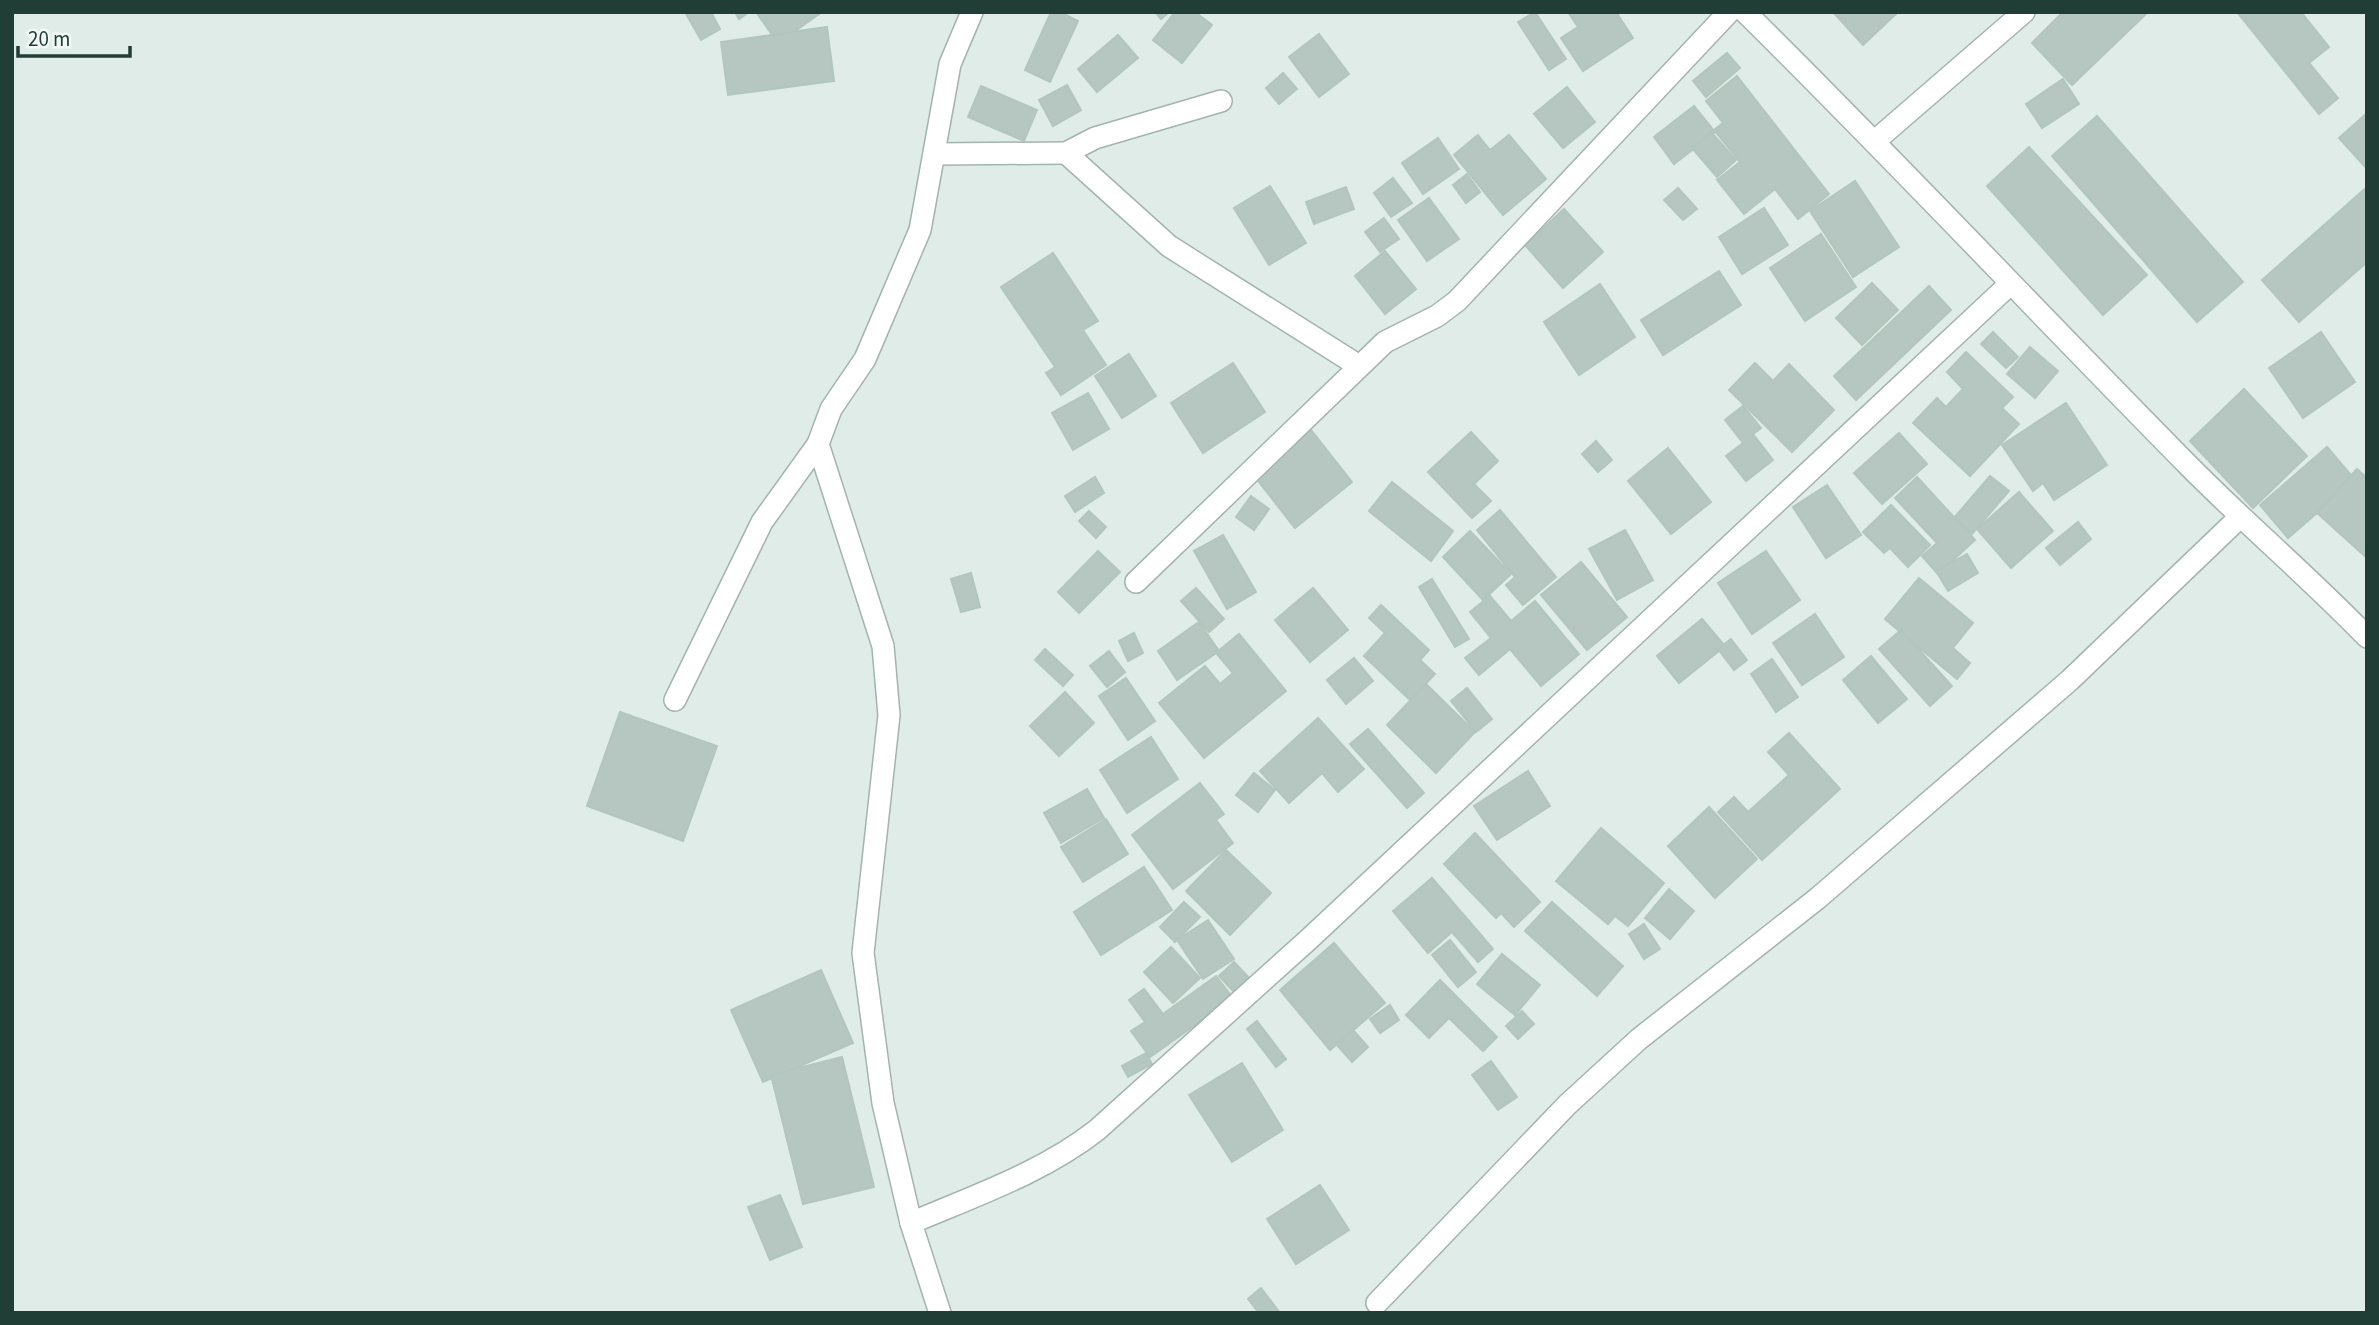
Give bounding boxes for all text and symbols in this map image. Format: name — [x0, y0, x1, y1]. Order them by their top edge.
scale bar — [18, 14, 130, 58]
text: 20 m — [28, 24, 70, 54]

